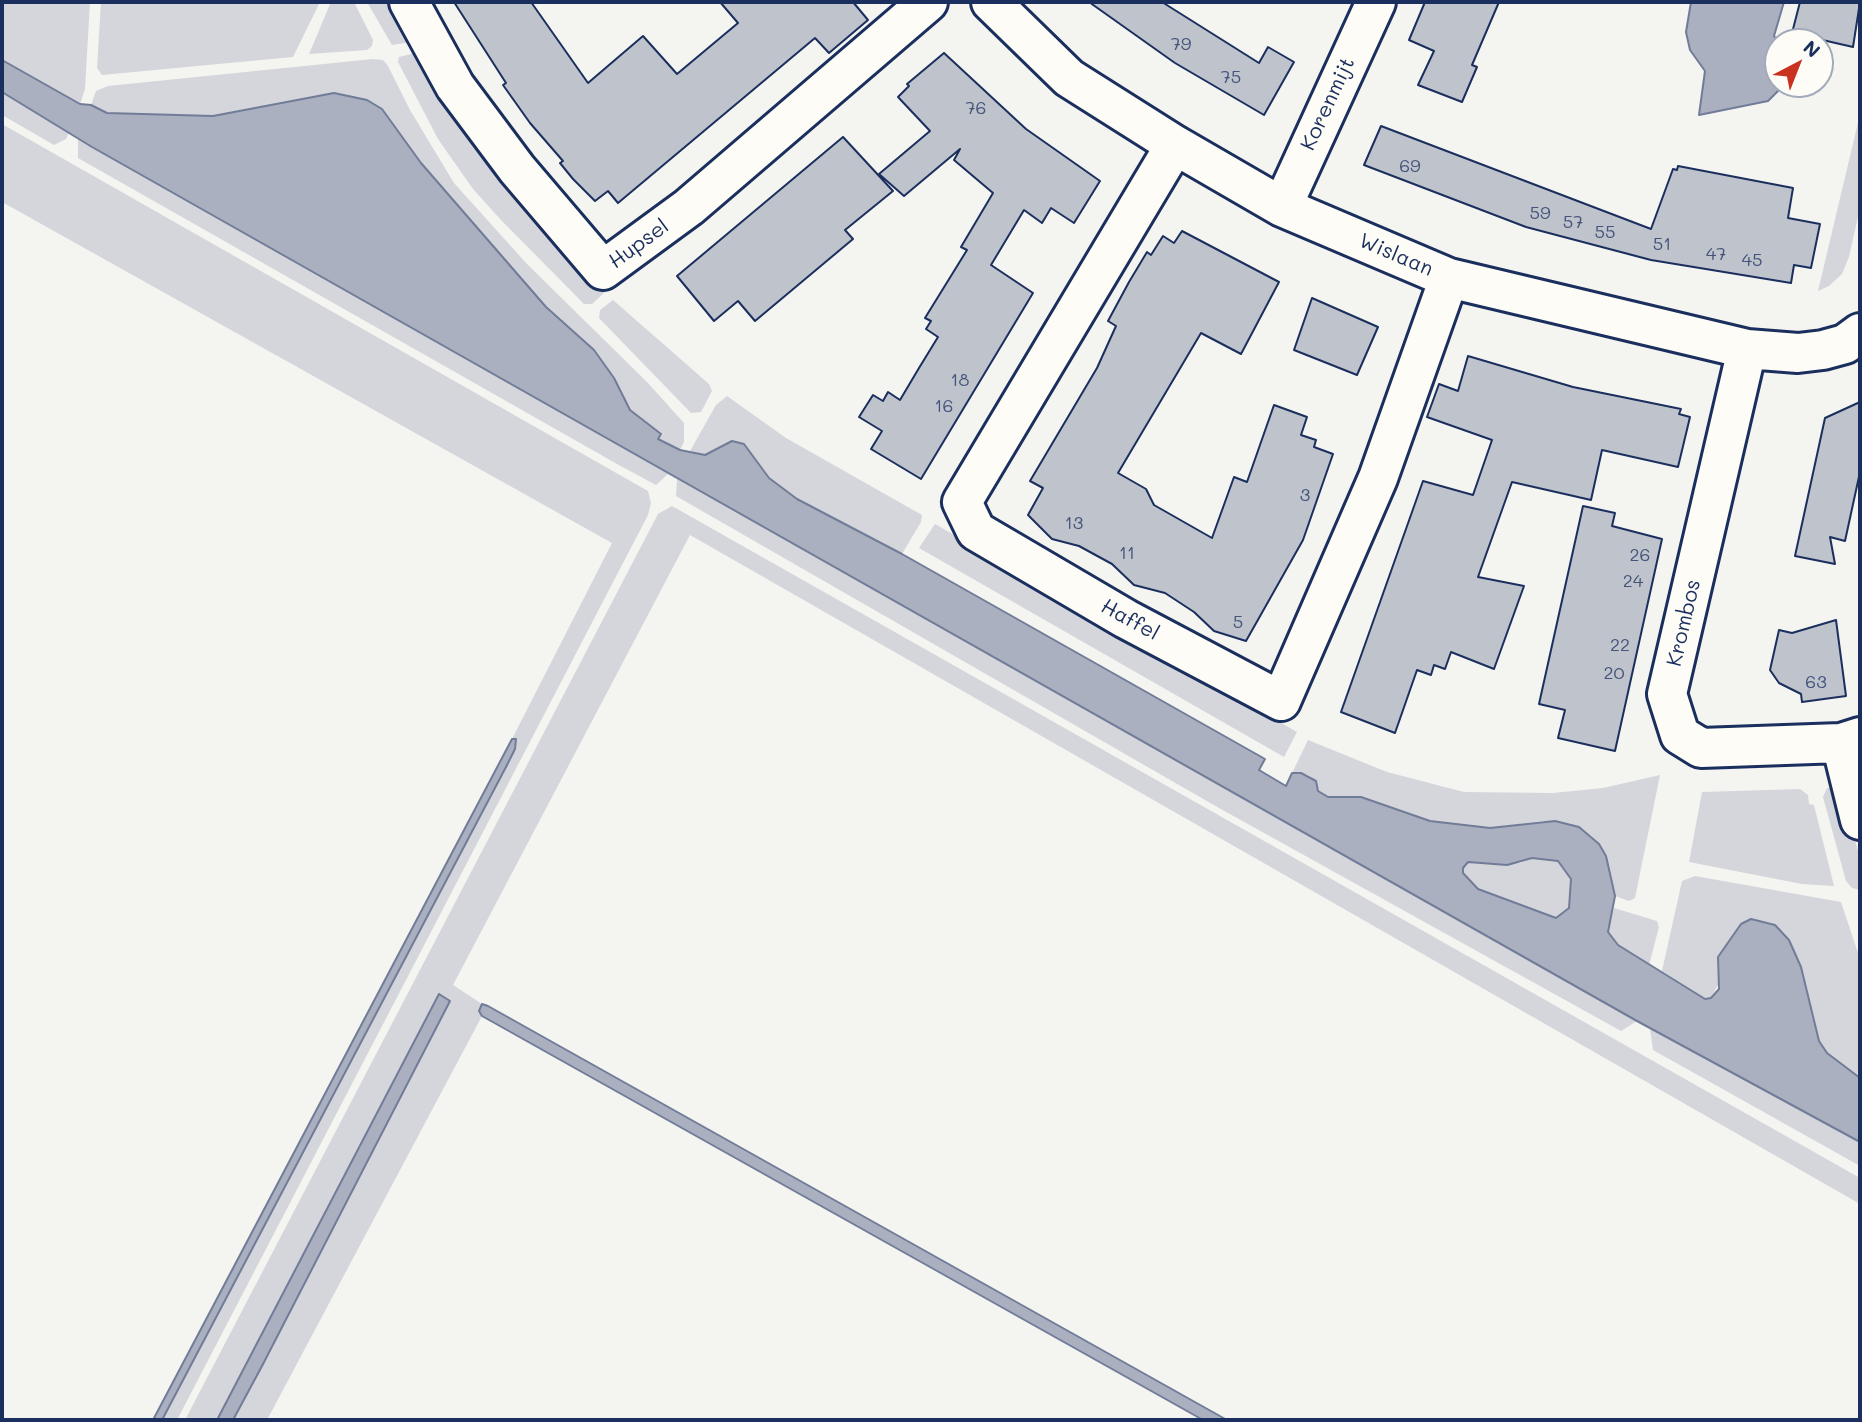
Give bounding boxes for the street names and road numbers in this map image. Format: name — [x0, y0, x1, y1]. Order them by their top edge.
street label: Korenmijt — [1295, 53, 1361, 155]
street label: Hupsel — [604, 214, 674, 274]
street label: Wislaan — [1355, 228, 1437, 282]
street label: Krombos — [1662, 577, 1706, 669]
street label: Haffel — [1096, 594, 1164, 646]

